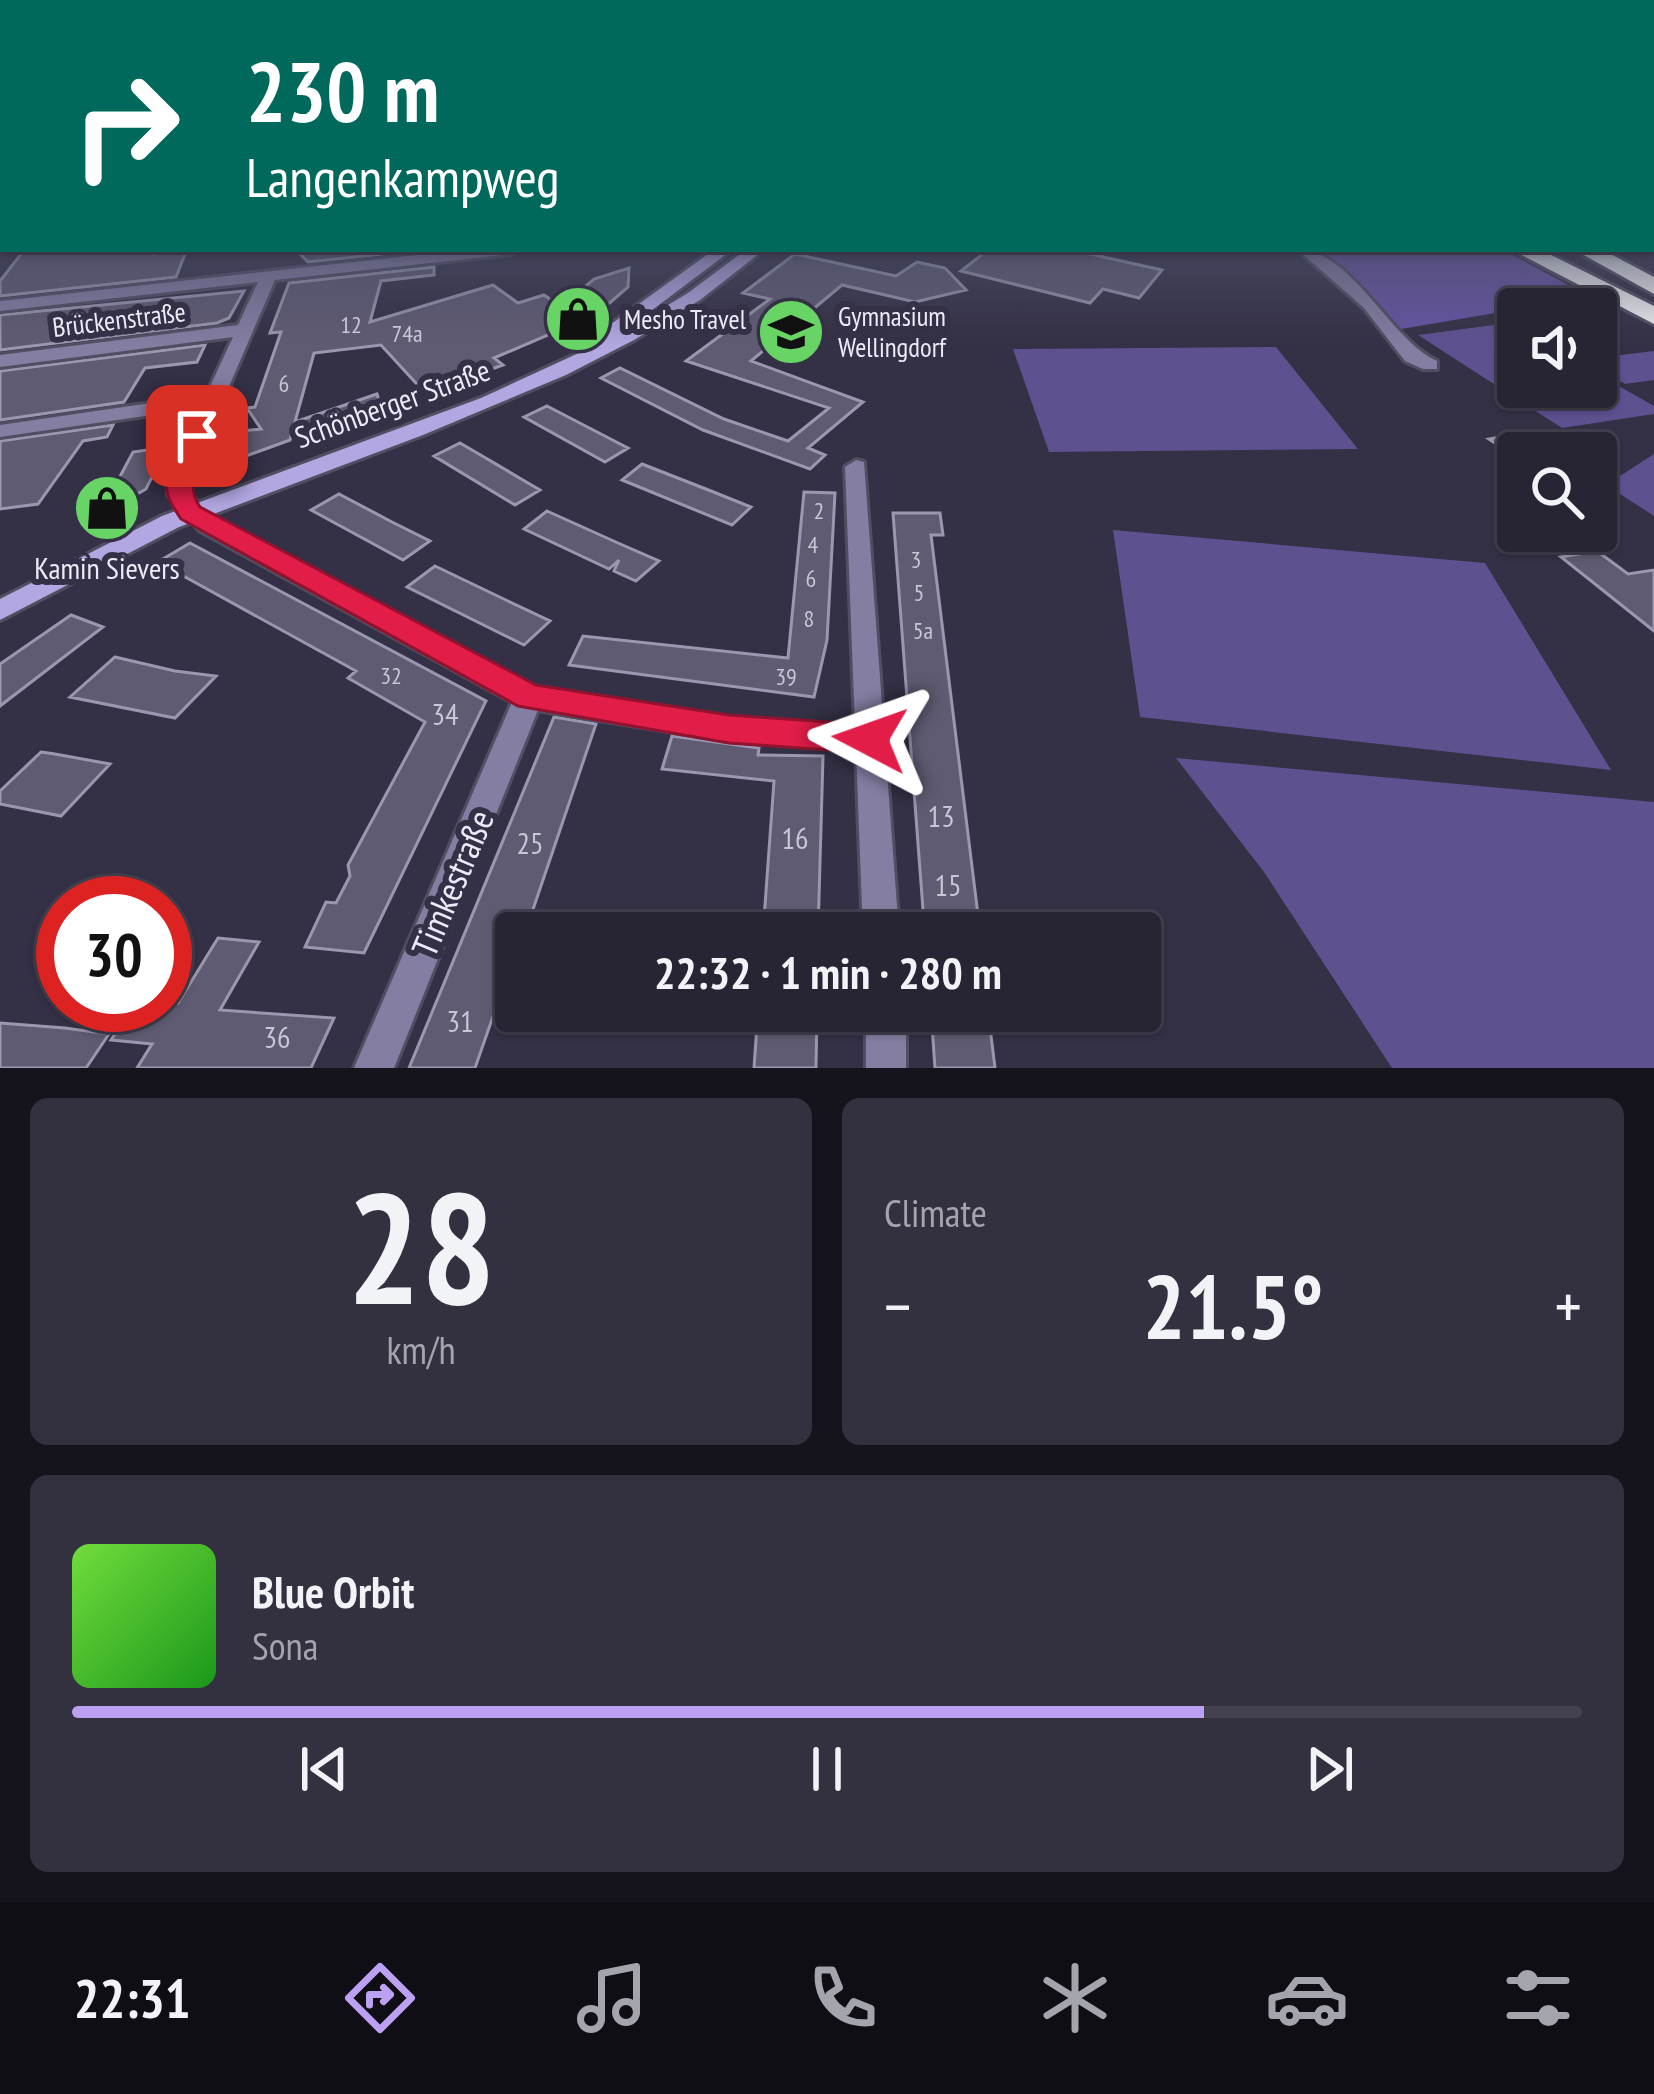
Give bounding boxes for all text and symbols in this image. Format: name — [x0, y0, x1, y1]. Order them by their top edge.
text: 230 m — [246, 36, 439, 145]
icon: right — [48, 48, 204, 204]
text: Langenkampweg — [246, 142, 560, 212]
shop icon: Mesho Travel — [543, 284, 613, 354]
map controls — [1497, 288, 1617, 552]
button: sound — [1497, 288, 1617, 408]
street label: Brückenstraße — [51, 294, 187, 344]
school or university icon: Gymnasium Wellingdorf — [756, 297, 826, 367]
place label: Gymnasium Wellingdorf — [838, 299, 947, 364]
place label: Mesho Travel — [624, 302, 747, 336]
house number: 12 — [340, 309, 362, 340]
house number: 74a — [391, 318, 423, 349]
street label: Schönberger Straße — [289, 350, 495, 456]
house number: 6 — [279, 368, 289, 399]
pin — [146, 385, 248, 487]
icon: arrive — [164, 403, 230, 469]
button: search — [1497, 432, 1617, 552]
shop icon: Kamin Sievers — [72, 473, 142, 543]
house number: 2 — [814, 495, 824, 526]
house number: 4 — [808, 529, 819, 560]
house number: 3 — [911, 544, 921, 575]
place label: Kamin Sievers — [34, 548, 180, 587]
house number: 6 — [806, 563, 816, 594]
house number: 5 — [914, 577, 924, 608]
house number: 8 — [804, 603, 814, 634]
house number: 5a — [913, 615, 933, 646]
house number: 32 — [380, 660, 402, 691]
house number: 39 — [775, 661, 797, 692]
position arrow — [807, 676, 933, 802]
house number: 34 — [432, 694, 459, 733]
house number: 13 — [928, 796, 955, 835]
street label: Timkestraße — [400, 803, 504, 963]
house number: 16 — [782, 818, 809, 857]
house number: 25 — [517, 823, 544, 862]
house number: 15 — [935, 865, 962, 904]
speed limit sign: 30 — [36, 876, 192, 1032]
text: 22:32 · 1 min · 280 m — [654, 943, 1002, 1001]
house number: 31 — [447, 1001, 474, 1040]
house number: 36 — [264, 1017, 291, 1056]
text: 28 — [346, 1145, 496, 1347]
text: Climate — [884, 1187, 987, 1238]
text: 21.5° — [1143, 1247, 1323, 1364]
text: − — [884, 1263, 911, 1348]
text: + — [1555, 1263, 1582, 1348]
text: km/h — [386, 1324, 456, 1375]
text: Blue Orbit — [252, 1562, 414, 1620]
text: Sona — [252, 1620, 318, 1671]
icon: previous — [291, 1736, 357, 1802]
icon: pause — [794, 1736, 860, 1802]
icon: next — [1297, 1736, 1363, 1802]
icon: directions — [338, 1956, 422, 2040]
icon: music — [570, 1956, 654, 2040]
icon: phone — [801, 1956, 885, 2040]
icon: climate — [1033, 1956, 1117, 2040]
icon: car — [1265, 1956, 1349, 2040]
icon: filters — [1496, 1956, 1580, 2040]
text: 22:31 — [74, 1963, 191, 2033]

